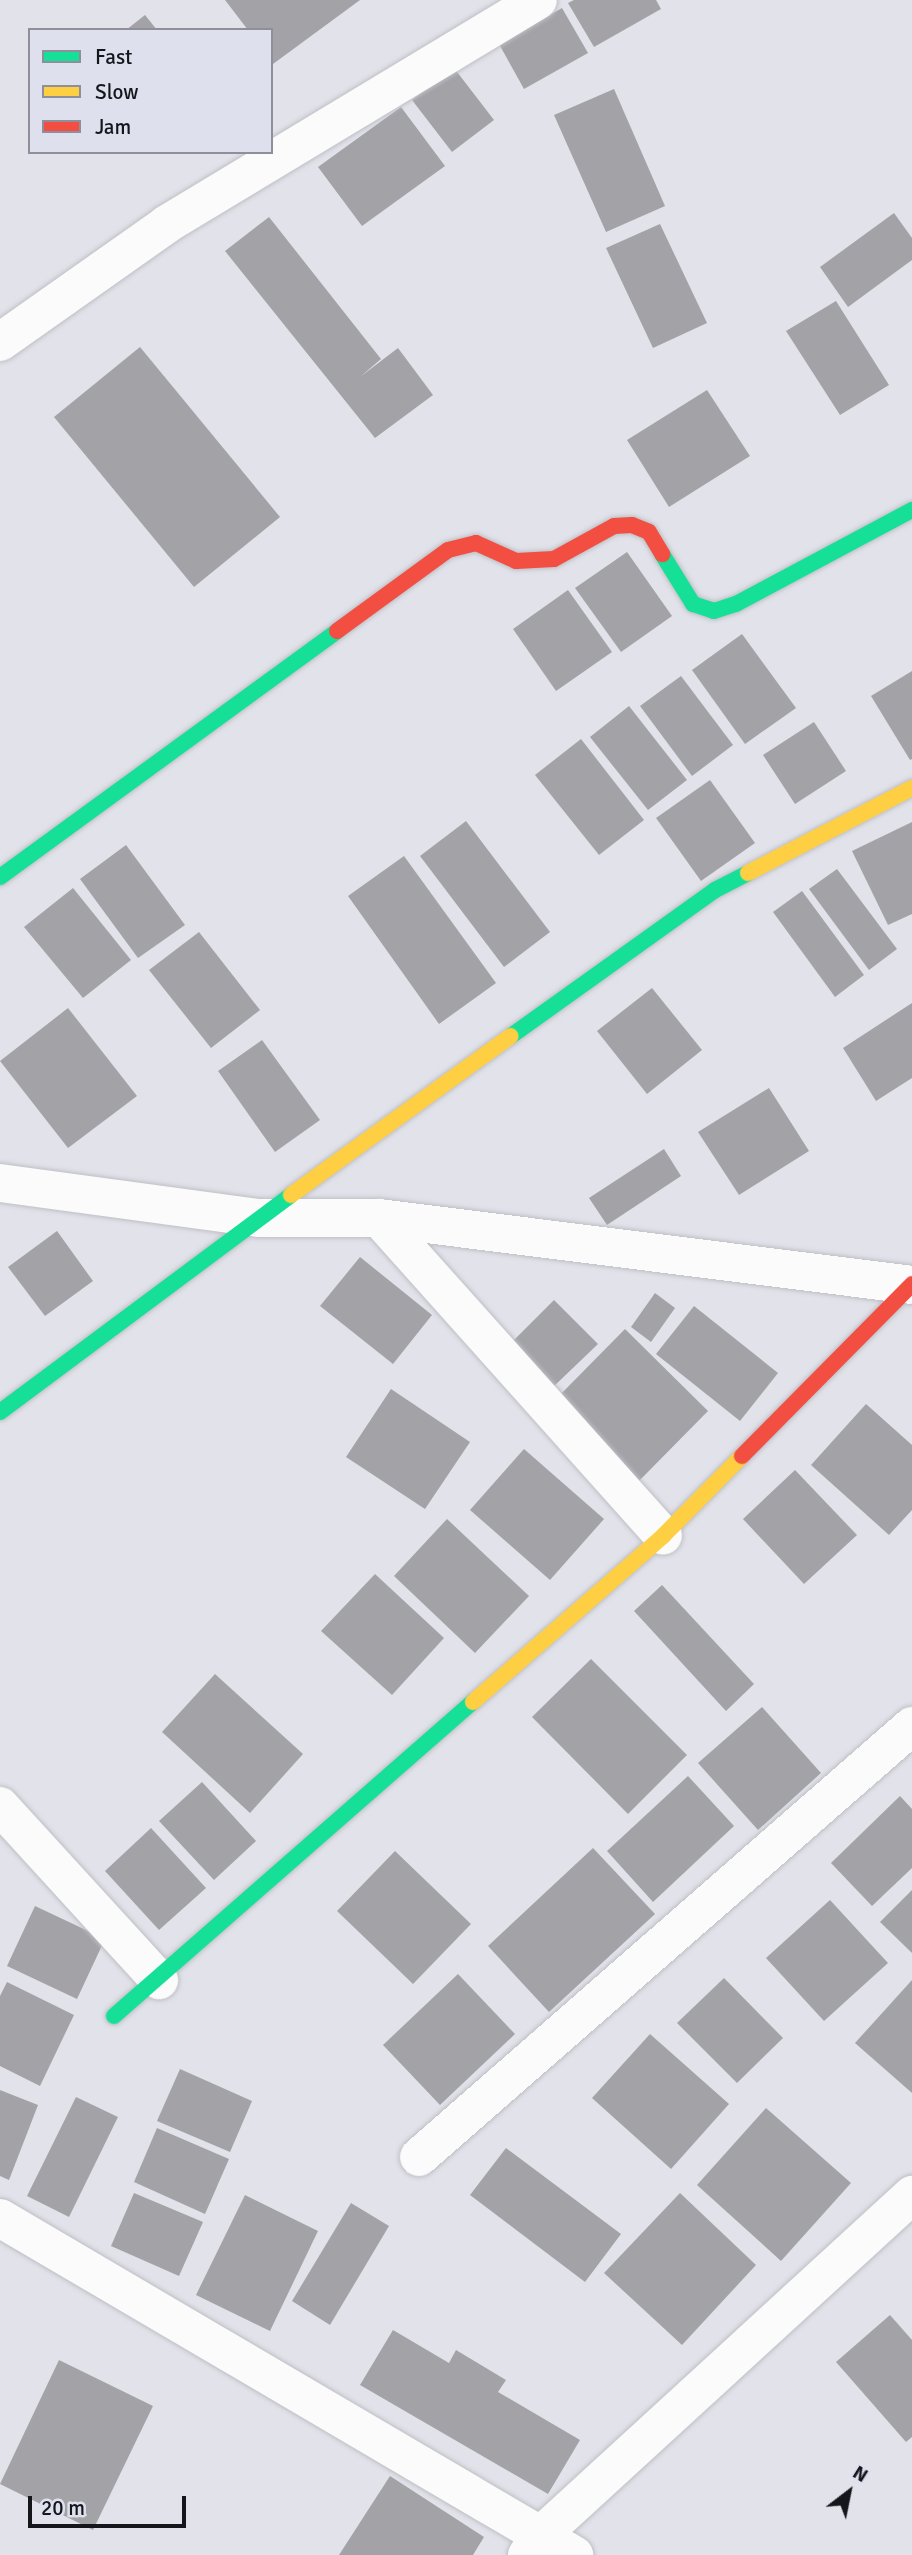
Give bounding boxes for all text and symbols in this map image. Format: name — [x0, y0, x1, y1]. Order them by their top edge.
legend — [28, 28, 273, 154]
text: Fast — [95, 44, 132, 70]
text: Slow — [95, 79, 139, 105]
text: Jam — [95, 114, 131, 140]
north arrow — [814, 2457, 884, 2527]
text: N — [848, 2461, 872, 2488]
scale bar — [32, 2482, 189, 2526]
text: 20 m — [41, 2495, 85, 2521]

